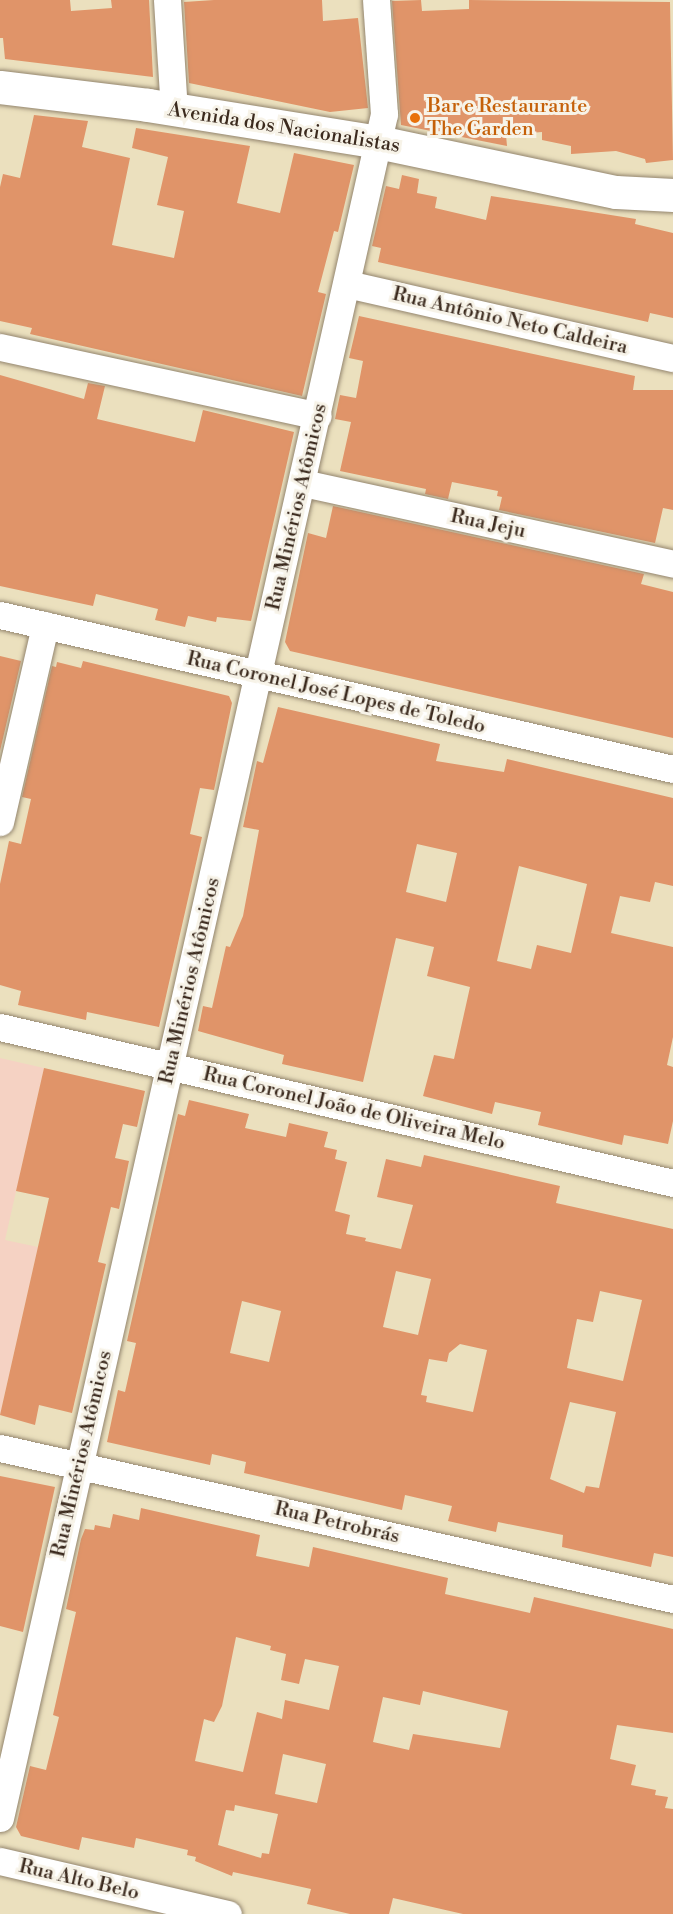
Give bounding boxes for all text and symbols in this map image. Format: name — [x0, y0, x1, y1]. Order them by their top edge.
place label: Bar e Restaurante The Garden — [427, 94, 587, 141]
street label: Avenida dos Nacionalistas — [166, 98, 402, 158]
marker: Bar e Restaurante The Garden — [408, 111, 422, 125]
street label: Rua Antônio Neto Caldeira — [390, 282, 630, 360]
street label: Rua Minérios Atômicos — [262, 401, 332, 613]
street label: Rua Jeju — [448, 504, 528, 544]
street label: Rua Coronel José Lopes de Toledo — [184, 647, 488, 739]
street label: Rua Minérios Atômicos — [155, 875, 225, 1087]
street label: Rua Coronel João de Oliveira Melo — [201, 1063, 507, 1155]
street label: Rua Minérios Atômicos — [47, 1348, 117, 1560]
street label: Rua Petrobrás — [272, 1497, 402, 1549]
street label: Rua Alto Belo — [17, 1855, 141, 1905]

